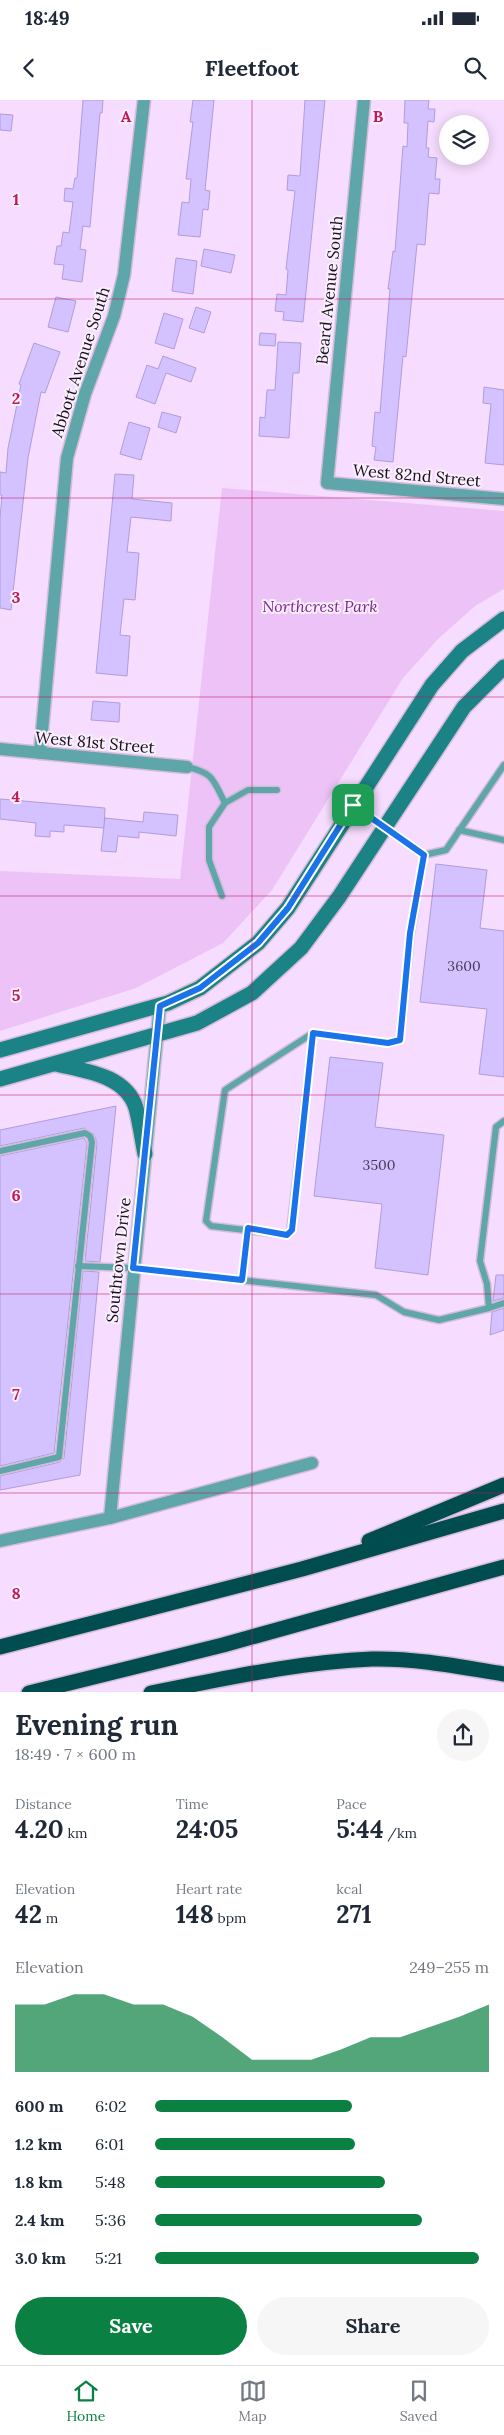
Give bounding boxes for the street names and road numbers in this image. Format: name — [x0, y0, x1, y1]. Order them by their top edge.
street label: Beard Avenue South — [311, 214, 347, 365]
street label: Abbott Avenue South — [46, 284, 114, 441]
street label: West 82nd Street — [352, 459, 483, 491]
street label: West 81st Street — [34, 727, 156, 757]
street label: Southtown Drive — [101, 1196, 135, 1324]

